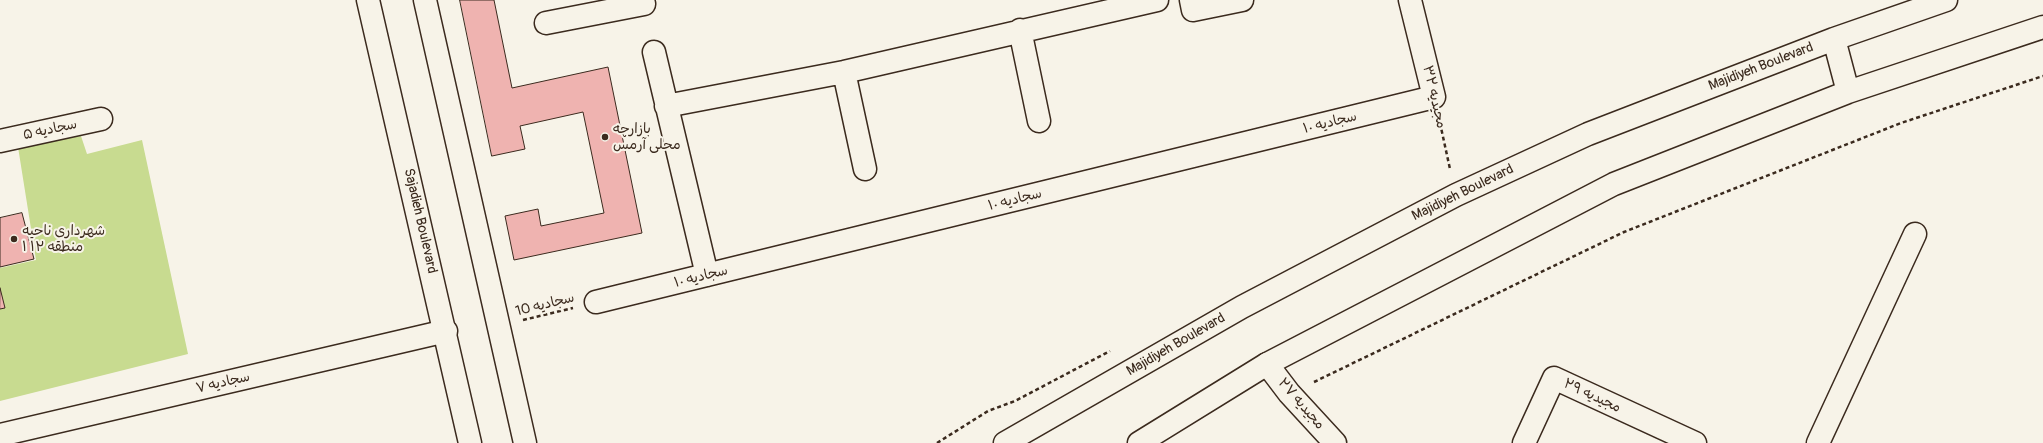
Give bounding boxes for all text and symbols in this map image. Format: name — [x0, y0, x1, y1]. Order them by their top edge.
street label: Majidiyeh Boulevard — [1706, 39, 1816, 95]
street label: مجیدیه ۳۲ — [1419, 64, 1449, 130]
street label: سجادیه ۱۰ — [1301, 108, 1359, 138]
street label: سجادیه ۵ — [21, 116, 79, 144]
place label: بازارچه محلی آرمس — [613, 121, 681, 154]
marker: بازارچه محلی آرمس — [600, 132, 610, 142]
street label: Majidiyeh Boulevard — [1409, 161, 1517, 225]
street label: Sajadieh Boulevard — [400, 167, 440, 275]
street label: سجادیه ۱۰ — [986, 185, 1044, 215]
place label: شهرداری ناحیه ۱ منطقه ۱۲ — [22, 223, 105, 256]
marker: شهرداری ناحیه ۱ منطقه ۱۲ — [9, 234, 19, 244]
street label: سجادیه ۱۰ — [672, 262, 730, 292]
street label: سجادیه 10 — [514, 290, 576, 320]
street label: Majidiyeh Boulevard — [1124, 310, 1228, 380]
street label: سجادیه ۷ — [194, 369, 252, 397]
street label: مجیدیه ۲۷ — [1274, 375, 1328, 433]
street label: مجیدیه ۲۹ — [1561, 375, 1623, 417]

